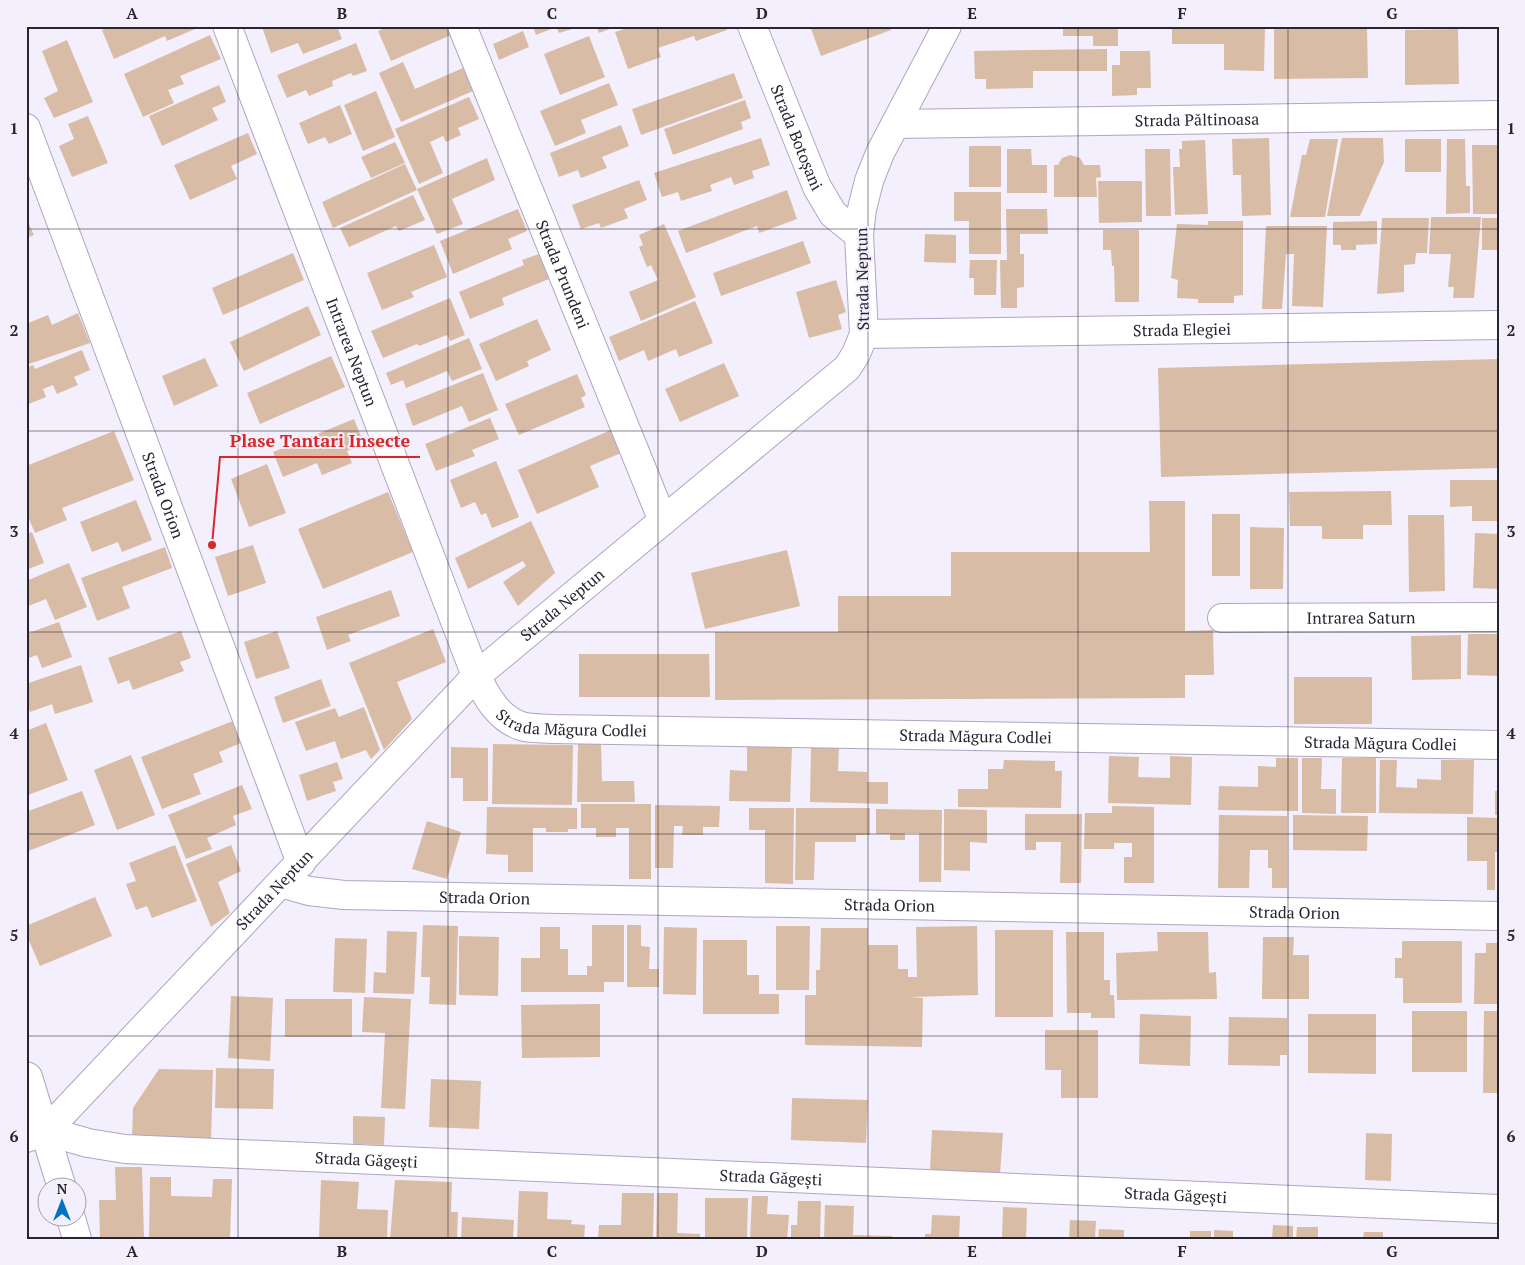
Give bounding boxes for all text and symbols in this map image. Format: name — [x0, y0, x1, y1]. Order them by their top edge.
text: A — [126, 2, 138, 24]
text: B — [337, 2, 347, 24]
text: C — [547, 2, 557, 24]
text: D — [756, 2, 768, 24]
text: E — [967, 2, 977, 24]
text: F — [1177, 2, 1187, 24]
text: G — [1386, 2, 1398, 24]
street label: Strada Botoșani — [766, 81, 828, 195]
street label: Strada Păltinoasa — [1135, 108, 1259, 131]
text: 1 — [9, 117, 19, 139]
text: 1 — [1506, 117, 1516, 139]
street label: Strada Prundeni — [531, 217, 595, 332]
street label: Strada Neptun — [850, 227, 874, 331]
street label: Intrarea Neptun — [321, 294, 383, 410]
street label: Strada Elegiei — [1133, 318, 1231, 341]
text: 2 — [9, 319, 19, 341]
text: 2 — [1506, 319, 1516, 341]
callout: Plase Tantari Insecte — [220, 424, 420, 457]
text: Plase Tantari Insecte — [230, 428, 411, 452]
street label: Strada Orion — [137, 449, 190, 542]
text: 3 — [9, 520, 19, 542]
text: 3 — [1506, 520, 1516, 542]
street label: Strada Neptun — [516, 563, 609, 646]
street label: Intrarea Saturn — [1306, 606, 1416, 629]
street label: Strada Măgura Codlei — [492, 704, 647, 742]
text: 4 — [9, 722, 19, 744]
text: 4 — [1506, 722, 1516, 744]
street label: Strada Măgura Codlei — [899, 724, 1052, 748]
street label: Strada Măgura Codlei — [1304, 731, 1457, 755]
street label: Strada Neptun — [231, 844, 318, 935]
street label: Strada Orion — [439, 886, 531, 909]
street label: Strada Orion — [844, 893, 936, 917]
street label: Strada Orion — [1249, 900, 1341, 924]
text: 5 — [9, 924, 19, 946]
text: 5 — [1506, 924, 1516, 946]
text: 6 — [9, 1125, 19, 1147]
text: 6 — [1506, 1125, 1516, 1147]
street label: Strada Găgești — [315, 1146, 418, 1173]
street label: Strada Găgești — [719, 1164, 823, 1190]
north arrow — [38, 1178, 88, 1228]
text: N — [57, 1179, 68, 1198]
street label: Strada Găgești — [1124, 1182, 1228, 1208]
text: A — [126, 1240, 138, 1262]
text: B — [337, 1240, 347, 1262]
text: C — [547, 1240, 557, 1262]
text: D — [756, 1240, 768, 1262]
text: E — [967, 1240, 977, 1262]
text: F — [1177, 1240, 1187, 1262]
text: G — [1386, 1240, 1398, 1262]

